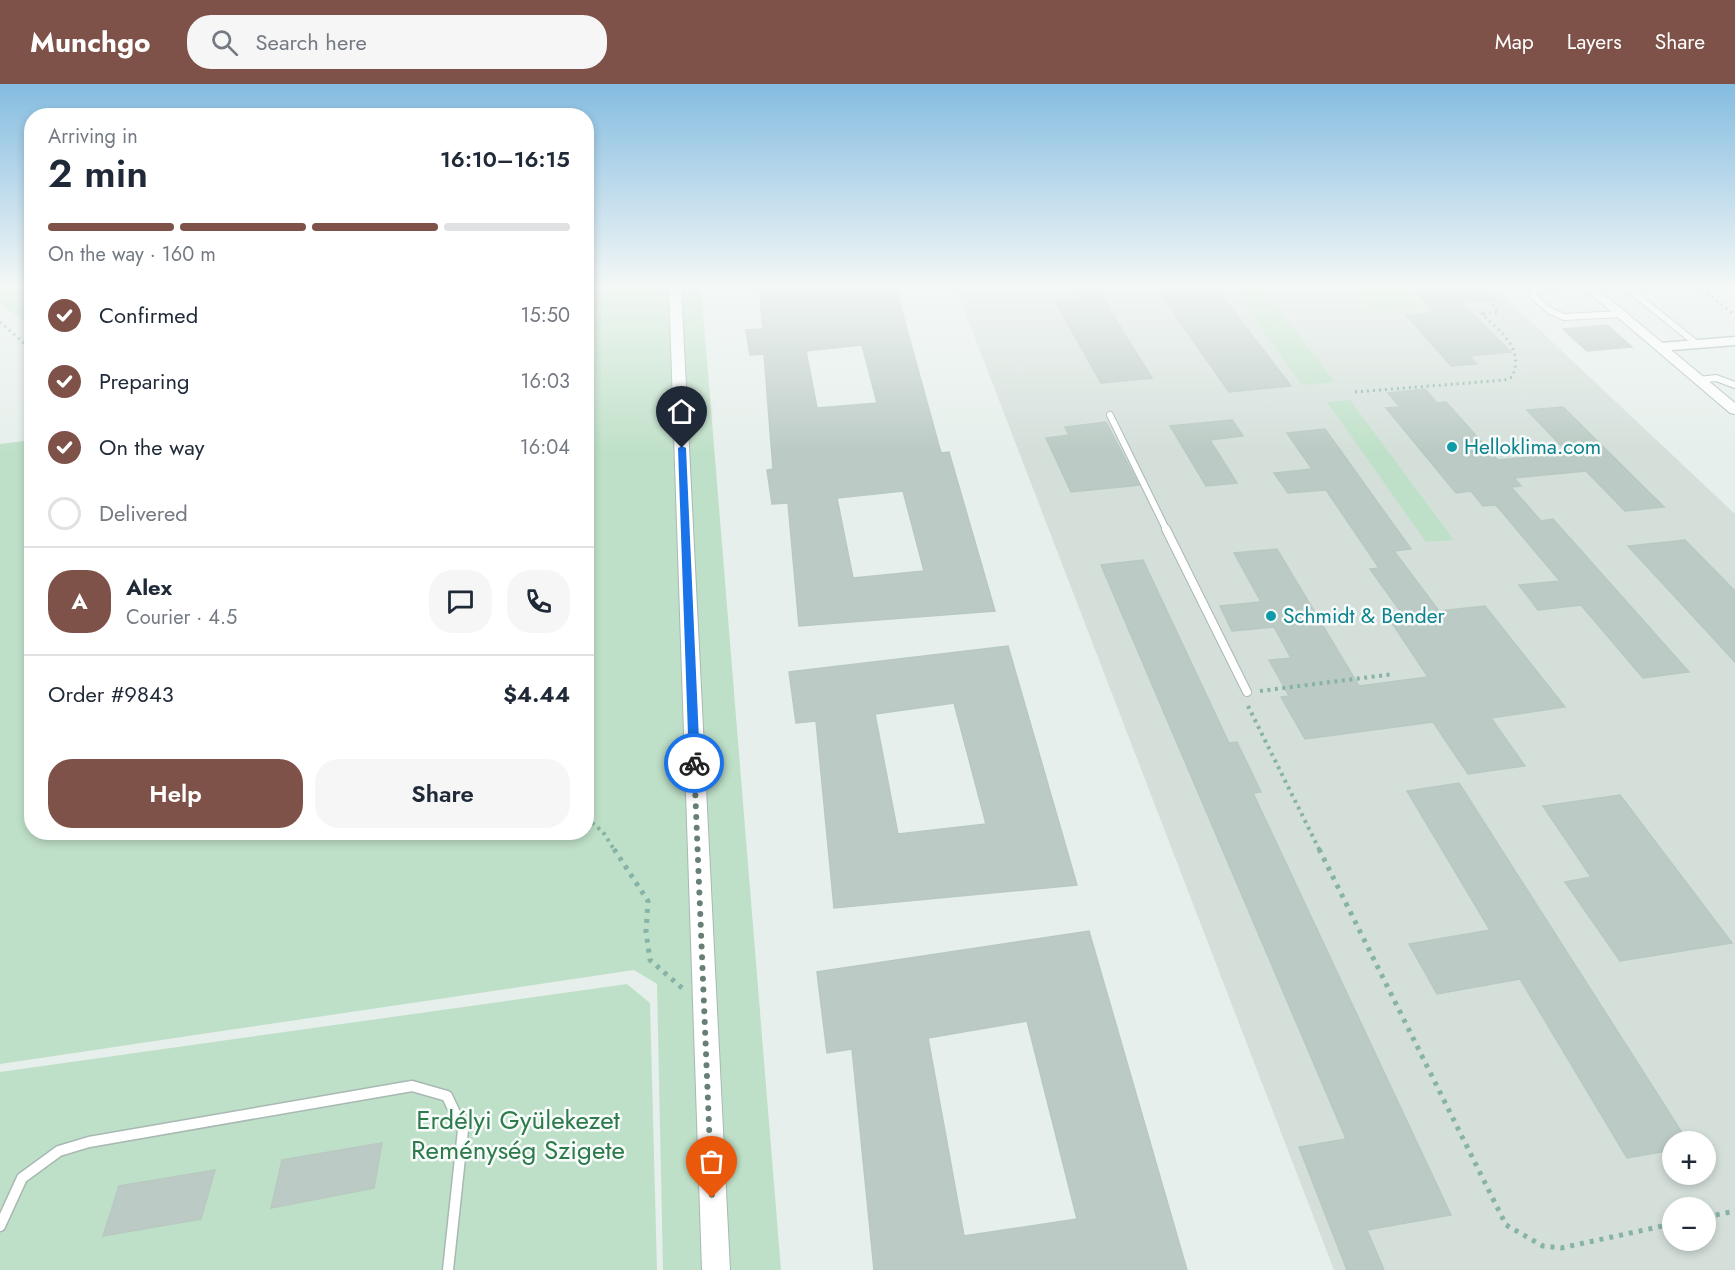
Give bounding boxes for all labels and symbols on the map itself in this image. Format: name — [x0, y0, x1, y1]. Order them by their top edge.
pin — [656, 386, 707, 448]
place label: Helloklima.com — [1464, 432, 1601, 462]
marker: Helloklima.com — [1445, 440, 1459, 454]
place label: Schmidt & Bender — [1283, 601, 1446, 631]
marker: Schmidt & Bender — [1264, 609, 1278, 623]
courier — [664, 733, 724, 793]
park label: Erdélyi Gyülekezet Reménység Szigete — [411, 1101, 625, 1169]
pin — [686, 1136, 737, 1198]

